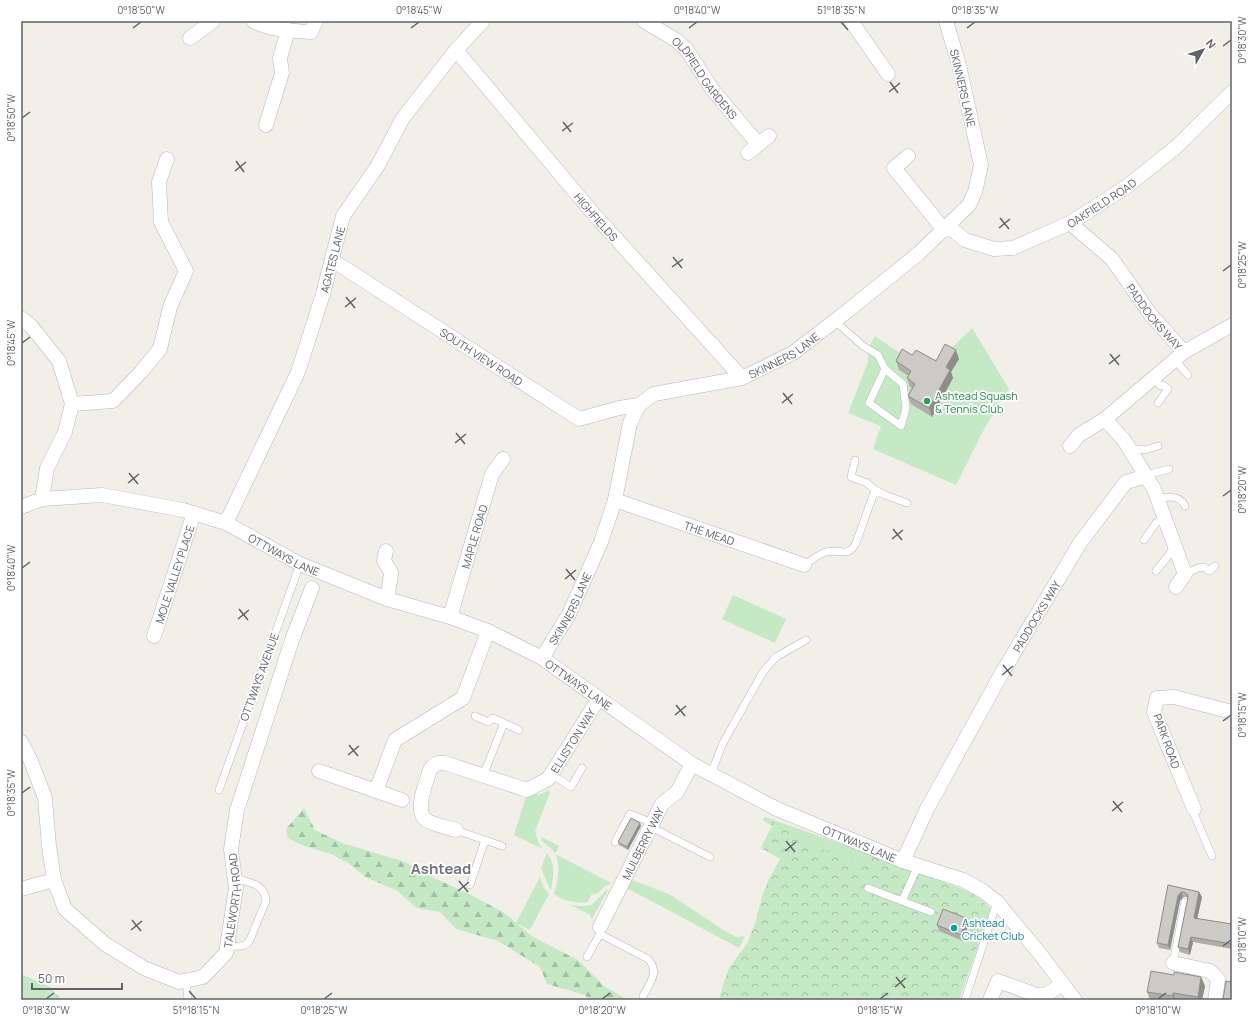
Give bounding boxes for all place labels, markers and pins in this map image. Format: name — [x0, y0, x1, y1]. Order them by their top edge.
place label: Ashtead Squash & Tennis Club — [935, 388, 1018, 416]
marker: Ashtead Squash & Tennis Club — [922, 396, 932, 406]
place label: Ashtead Cricket Club — [962, 915, 1025, 943]
marker: Ashtead Cricket Club — [949, 923, 959, 933]

